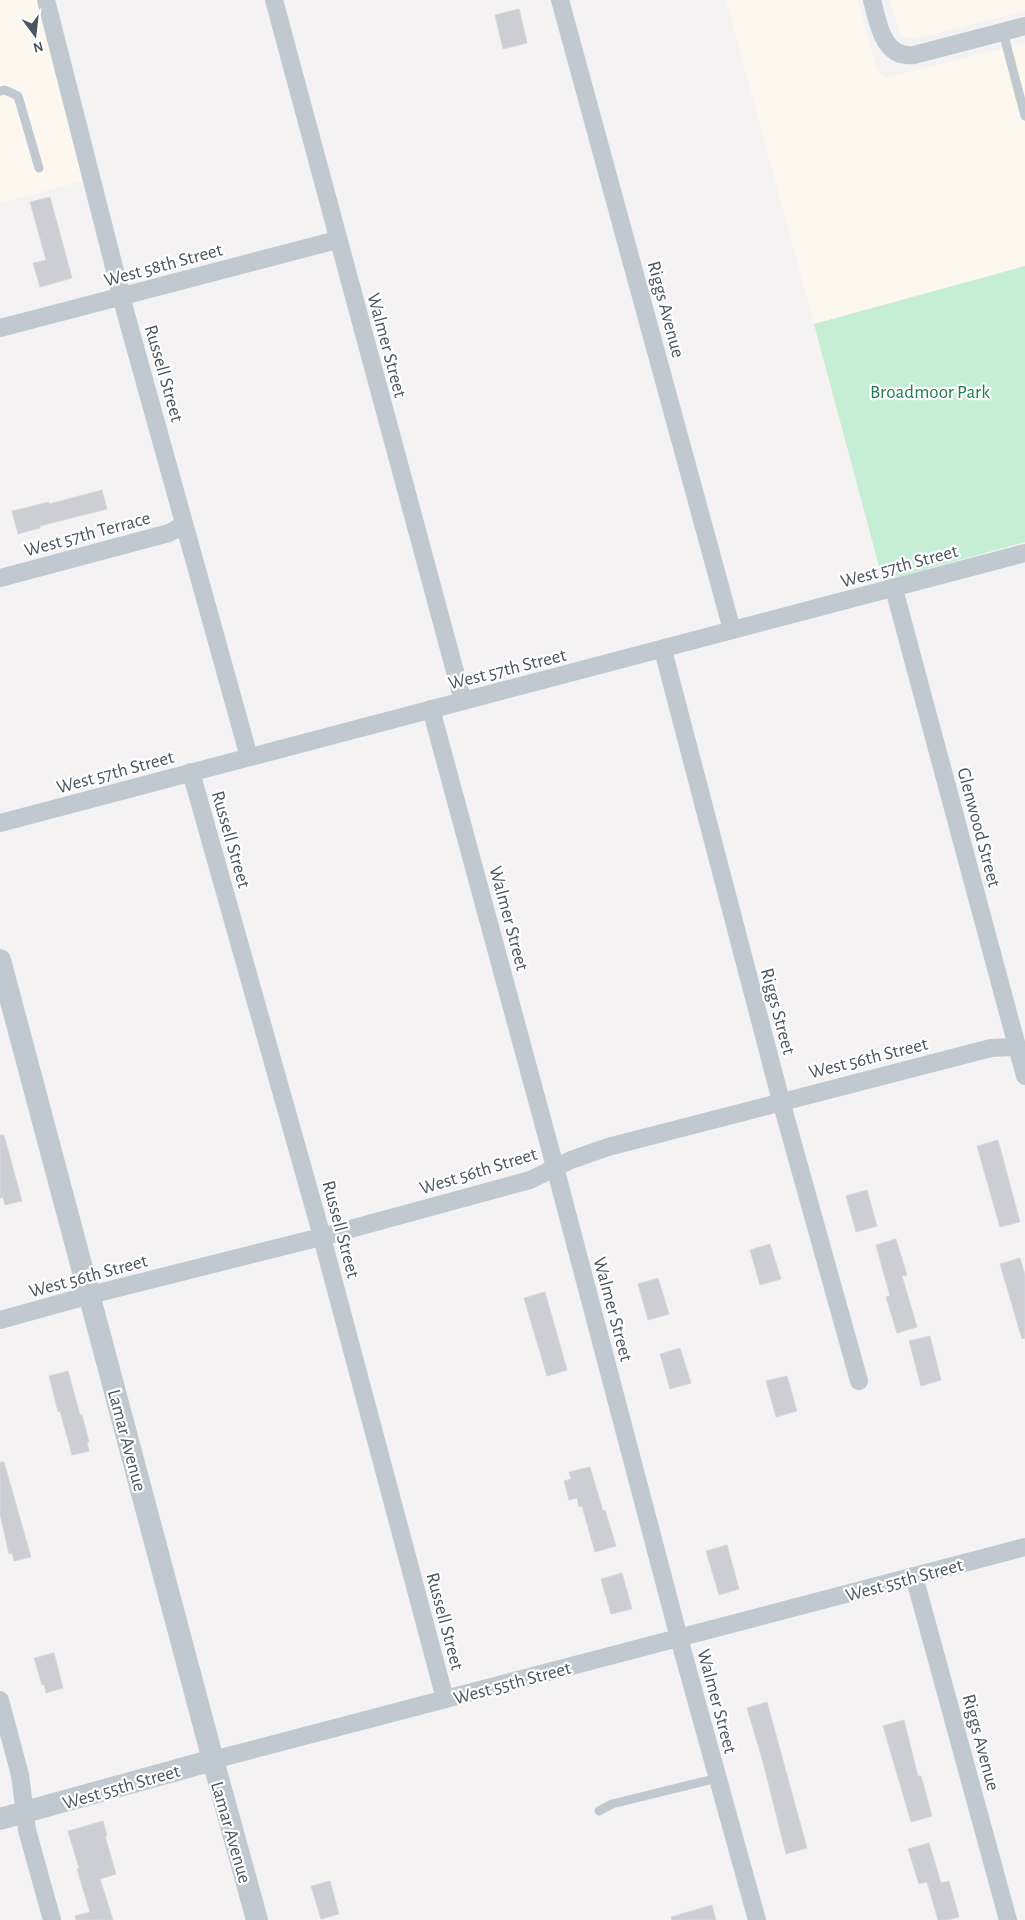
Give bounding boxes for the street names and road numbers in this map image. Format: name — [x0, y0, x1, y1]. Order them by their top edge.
street label: West 58th Street — [102, 241, 225, 290]
street label: Riggs Avenue — [644, 259, 688, 360]
street label: Walmer Street — [363, 291, 410, 400]
street label: Russell Street — [141, 323, 186, 424]
street label: West 57th Terrace — [22, 508, 153, 560]
street label: West 57th Street — [839, 542, 960, 591]
street label: West 57th Street — [446, 646, 568, 693]
street label: West 57th Street — [55, 748, 176, 797]
street label: Glenwood Street — [953, 766, 1004, 889]
street label: Russell Street — [208, 789, 253, 890]
street label: Walmer Street — [485, 864, 532, 973]
street label: Riggs Street — [757, 966, 798, 1057]
street label: West 56th Street — [807, 1035, 930, 1082]
street label: West 56th Street — [417, 1145, 539, 1198]
street label: Russell Street — [318, 1179, 363, 1280]
street label: West 56th Street — [27, 1252, 150, 1301]
street label: Walmer Street — [589, 1255, 636, 1364]
street label: Lamar Avenue — [104, 1387, 149, 1494]
street label: West 55th Street — [844, 1556, 965, 1605]
street label: Russell Street — [422, 1571, 467, 1672]
street label: Walmer Street — [693, 1647, 740, 1756]
street label: West 55th Street — [452, 1659, 573, 1708]
street label: Riggs Avenue — [959, 1692, 1003, 1793]
street label: West 55th Street — [61, 1762, 182, 1813]
street label: Lamar Avenue — [207, 1779, 254, 1885]

